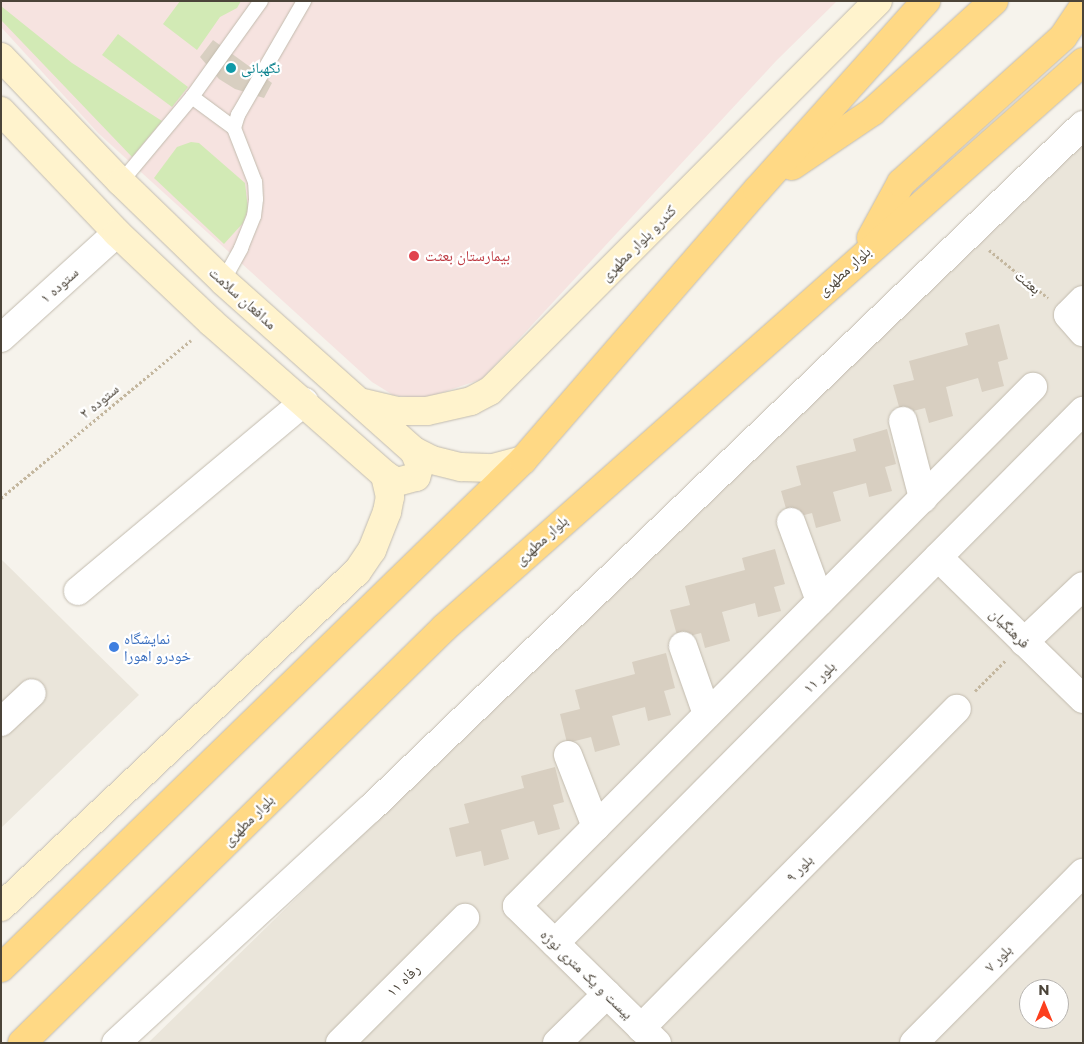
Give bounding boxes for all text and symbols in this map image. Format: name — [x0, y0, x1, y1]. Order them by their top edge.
place label: نگهبانی — [241, 59, 280, 77]
marker: نگهبانی — [225, 62, 237, 74]
street label: کندرو بلوار مطهری — [596, 201, 680, 285]
street label: بلوار مطهری — [814, 242, 874, 300]
place label: بیمارستان بعثت — [425, 247, 510, 265]
marker: بیمارستان بعثت — [407, 249, 421, 263]
street label: ستوده ۱ — [36, 263, 82, 307]
street label: مدافعان سلامت — [206, 263, 280, 333]
street label: بعثت — [1011, 266, 1045, 298]
street label: ستوده ۲ — [76, 380, 122, 422]
street label: بلوار مطهری — [511, 511, 571, 569]
street label: فرهنگیان — [986, 604, 1034, 652]
place label: نمایشگاه خودرو اهورا — [124, 629, 191, 664]
marker: نمایشگاه خودرو اهورا — [108, 641, 120, 653]
street label: بلور ۱۱ — [799, 657, 839, 697]
street label: بلوار مطهری — [219, 791, 277, 849]
street label: بلور ۹ — [782, 851, 816, 885]
street label: بیست و یک متری نوژه — [537, 925, 637, 1023]
street label: بلور ۷ — [981, 941, 1015, 975]
street label: رفاه ۱۱ — [383, 960, 423, 1000]
north arrow — [1019, 979, 1069, 1029]
text: N — [1038, 981, 1050, 999]

